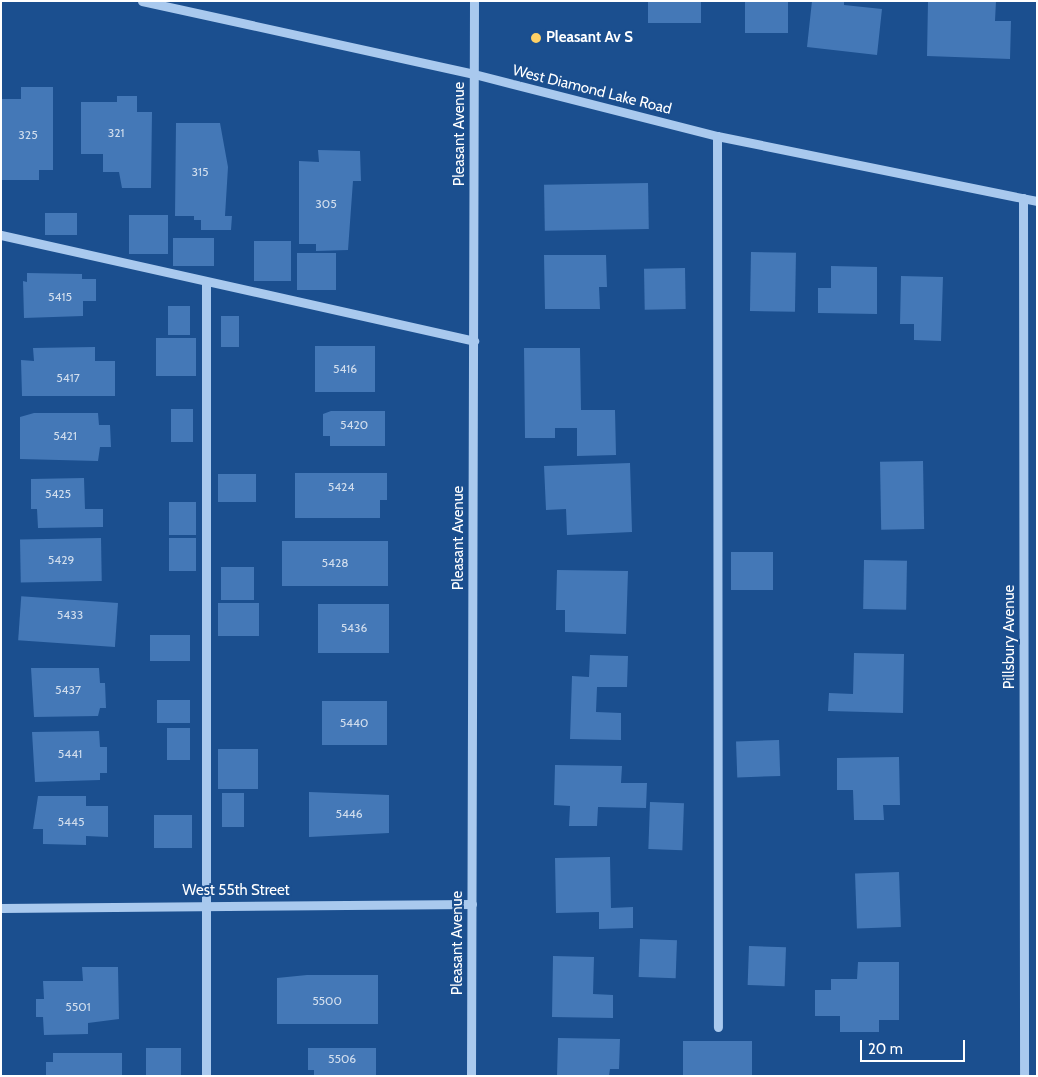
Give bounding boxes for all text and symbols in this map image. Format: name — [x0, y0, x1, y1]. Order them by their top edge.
place label: Pleasant Av S — [546, 29, 633, 47]
marker: Pleasant Av S — [530, 32, 542, 44]
street label: West Diamond Lake Road — [511, 62, 673, 118]
street label: Pleasant Avenue — [451, 82, 469, 186]
house number: 321 — [108, 126, 124, 140]
house number: 325 — [18, 128, 38, 142]
house number: 315 — [192, 165, 208, 179]
house number: 305 — [315, 197, 337, 211]
house number: 5415 — [48, 290, 72, 304]
house number: 5416 — [333, 362, 357, 376]
house number: 5417 — [56, 371, 80, 385]
house number: 5420 — [340, 418, 368, 432]
house number: 5421 — [53, 429, 77, 443]
house number: 5424 — [328, 480, 354, 494]
street label: Pleasant Avenue — [450, 486, 468, 590]
house number: 5425 — [45, 487, 71, 501]
house number: 5429 — [48, 553, 74, 567]
house number: 5428 — [322, 556, 348, 570]
street label: Pillsbury Avenue — [1001, 585, 1019, 689]
house number: 5433 — [57, 608, 83, 622]
house number: 5436 — [341, 621, 367, 635]
house number: 5437 — [55, 683, 81, 697]
house number: 5440 — [340, 716, 368, 730]
house number: 5441 — [58, 747, 82, 761]
house number: 5446 — [335, 807, 363, 821]
house number: 5445 — [58, 815, 84, 829]
street label: West 55th Street — [182, 882, 290, 900]
street label: Pleasant Avenue — [449, 891, 467, 995]
house number: 5500 — [312, 994, 342, 1008]
house number: 5501 — [65, 1000, 91, 1014]
scale bar — [863, 1030, 968, 1062]
text: 20 m — [868, 1040, 903, 1058]
house number: 5506 — [328, 1052, 356, 1066]

